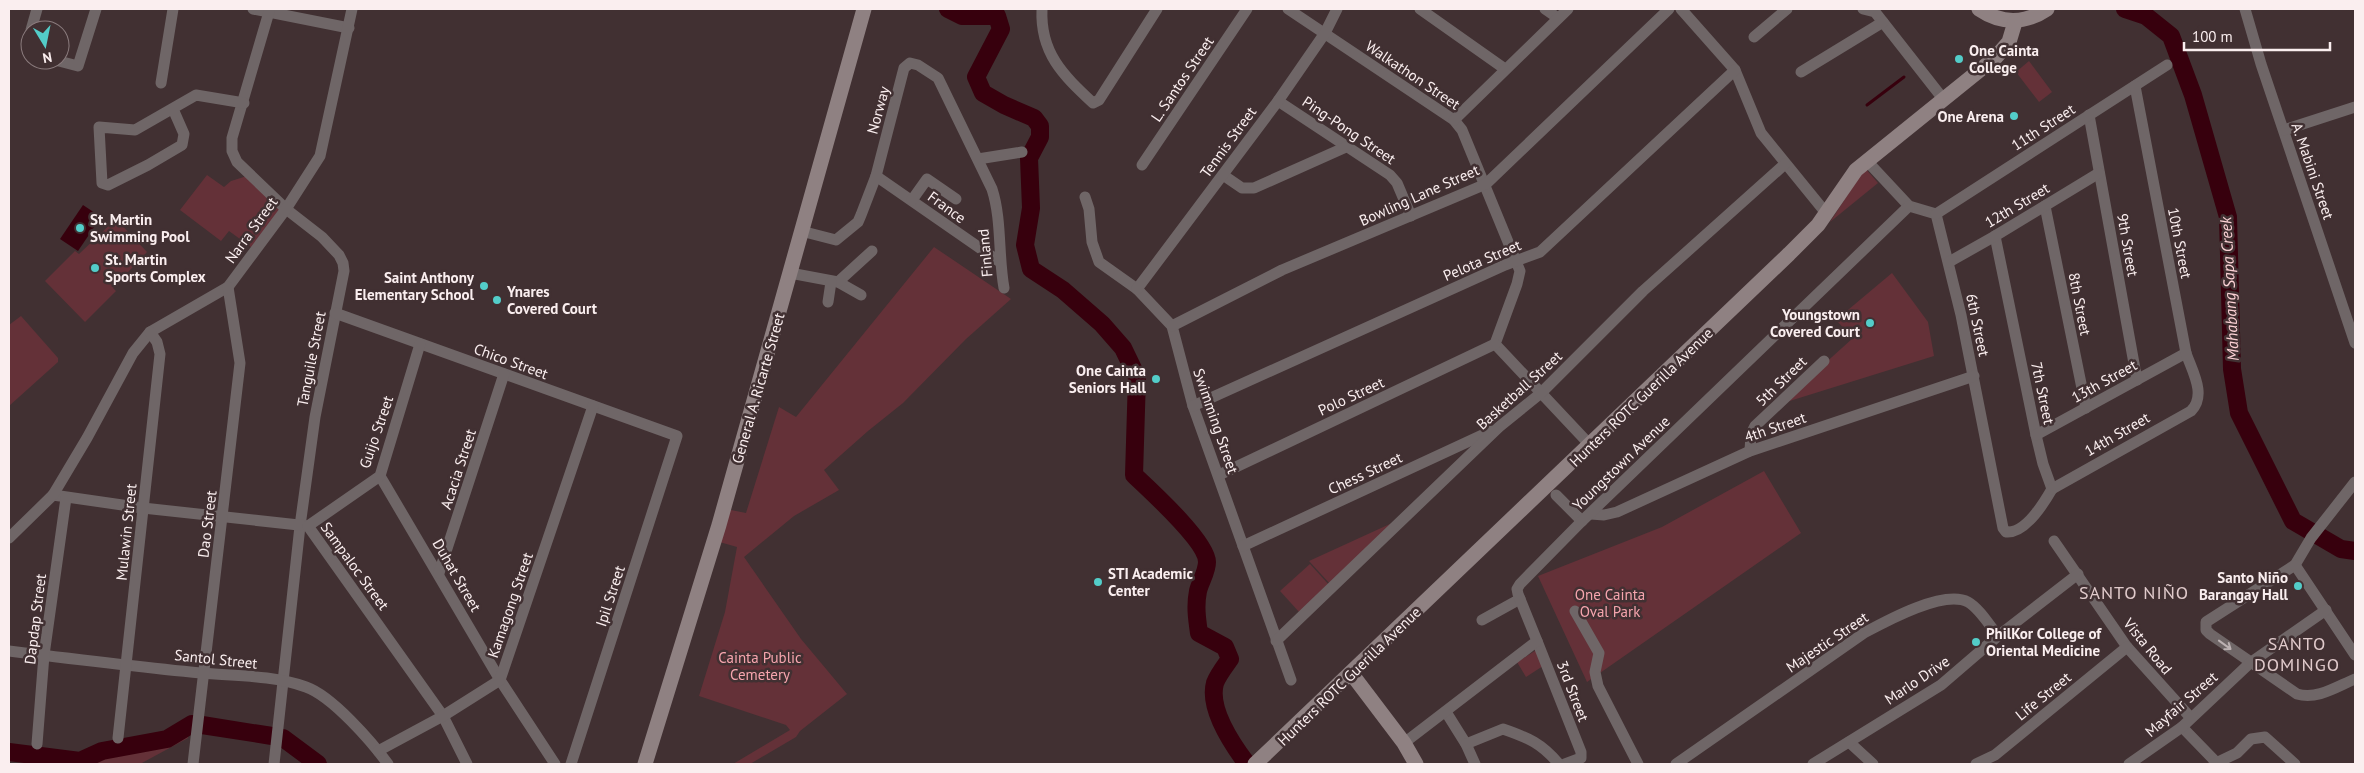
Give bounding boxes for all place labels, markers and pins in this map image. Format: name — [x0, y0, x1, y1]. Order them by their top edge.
place label: One Cainta College — [1969, 41, 2039, 77]
marker: One Cainta College — [1953, 53, 1965, 65]
place label: One Arena — [1937, 107, 2004, 126]
marker: One Arena — [2008, 110, 2020, 122]
place label: St. Martin Swimming Pool — [90, 210, 190, 246]
marker: St. Martin Swimming Pool — [74, 222, 86, 234]
place label: St. Martin Sports Complex — [105, 250, 206, 286]
marker: St. Martin Sports Complex — [89, 262, 101, 274]
place label: Saint Anthony Elementary School — [355, 268, 475, 304]
marker: Saint Anthony Elementary School — [478, 280, 490, 292]
place label: Ynares Covered Court — [506, 282, 598, 318]
marker: Ynares Covered Court — [491, 294, 503, 306]
place label: Youngstown Covered Court — [1770, 305, 1861, 341]
marker: Youngstown Covered Court — [1864, 317, 1876, 329]
place label: One Cainta Seniors Hall — [1069, 361, 1147, 397]
marker: One Cainta Seniors Hall — [1150, 373, 1162, 385]
place label: STI Academic Center — [1108, 564, 1193, 600]
place label: Santo Niño Barangay Hall — [2199, 568, 2289, 604]
marker: STI Academic Center — [1092, 576, 1104, 588]
marker: Santo Niño Barangay Hall — [2292, 580, 2304, 592]
place label: PhilKor College of Oriental Medicine — [1986, 624, 2102, 660]
marker: PhilKor College of Oriental Medicine — [1970, 636, 1982, 648]

